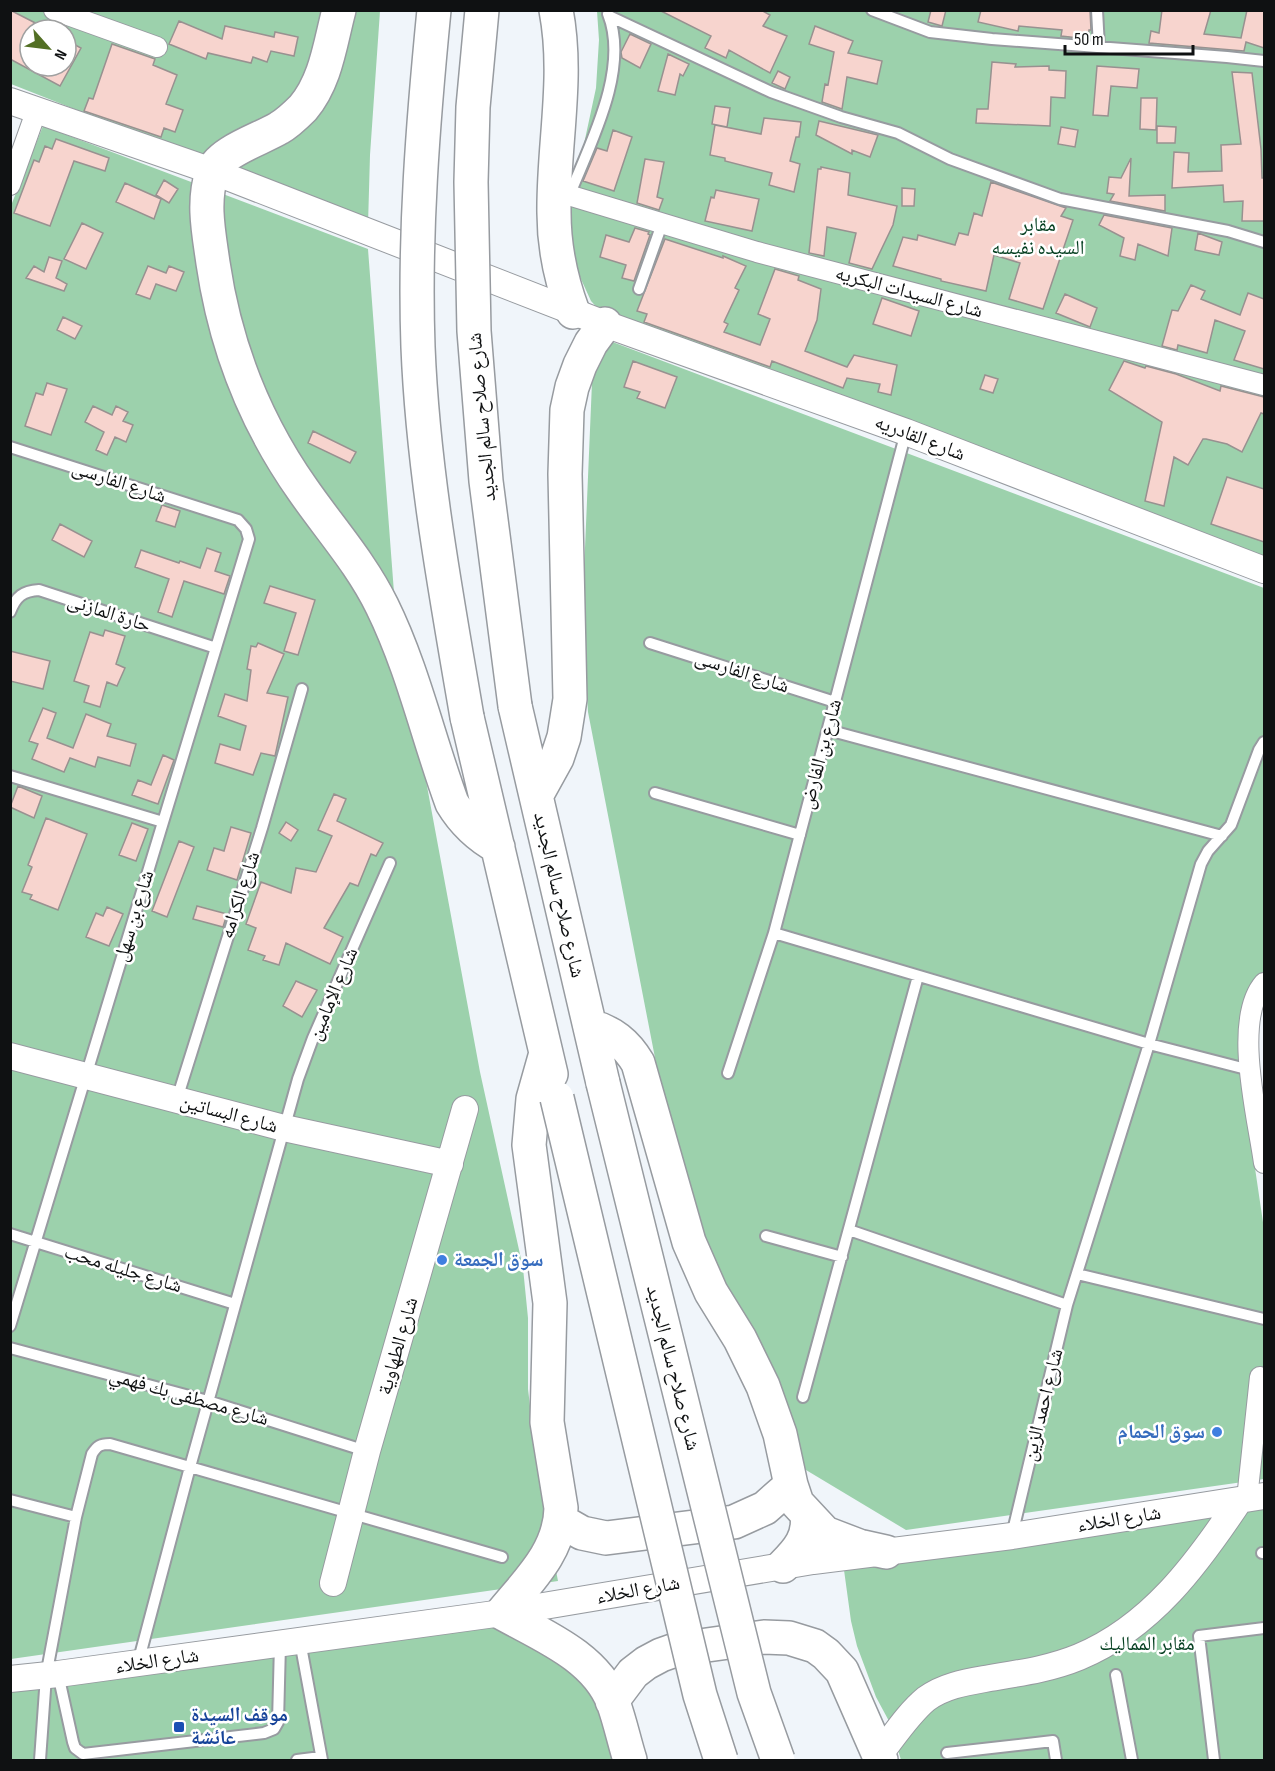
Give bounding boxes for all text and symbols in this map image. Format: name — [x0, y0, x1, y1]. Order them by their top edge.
north arrow — [18, 18, 78, 78]
scale bar — [1065, 18, 1192, 56]
text: 50 m — [1074, 29, 1104, 50]
text: N — [50, 46, 70, 63]
park label: مقابر السيده نفيسه — [991, 213, 1085, 260]
street label: شارع السيدات البكريه — [833, 261, 985, 323]
street label: شارع صلاح سالم الجديد — [463, 332, 502, 502]
street label: شارع القادريه — [871, 410, 969, 466]
street label: شارع الفارسى — [69, 456, 169, 508]
street label: حارة المازنى — [64, 588, 154, 638]
street label: شارع الفارسى — [692, 646, 792, 698]
street label: شارع بن الفارض — [795, 696, 847, 812]
street label: شارع صلاح سالم الجديد — [527, 810, 590, 980]
street label: شارع الكرامه — [215, 848, 265, 942]
street label: شارع بن سهل — [109, 867, 159, 965]
street label: شارع الإمامين — [303, 944, 363, 1044]
street label: شارع البساتين — [178, 1089, 280, 1139]
street label: شارع جليله محب — [61, 1240, 185, 1298]
place label: سوق الجمعة — [454, 1248, 544, 1272]
marker: سوق الجمعة — [435, 1253, 449, 1267]
street label: شارع صلاح سالم الجديد — [640, 1283, 705, 1453]
street label: شارع الطهاوية — [373, 1294, 423, 1398]
street label: شارع احمد الزين — [1017, 1346, 1069, 1464]
street label: شارع مصطفى بك فهمي — [106, 1363, 271, 1434]
place label: سوق الحمام — [1118, 1420, 1205, 1445]
marker: سوق الحمام — [1210, 1425, 1224, 1439]
street label: شارع الخلاء — [1075, 1501, 1163, 1537]
street label: شارع الخلاء — [594, 1571, 682, 1609]
park label: مقابر المماليك — [1099, 1632, 1195, 1656]
street label: شارع الخلاء — [114, 1643, 200, 1679]
place label: موقف السيدة عائشة — [191, 1703, 288, 1750]
marker: موقف السيدة عائشة — [172, 1720, 186, 1734]

